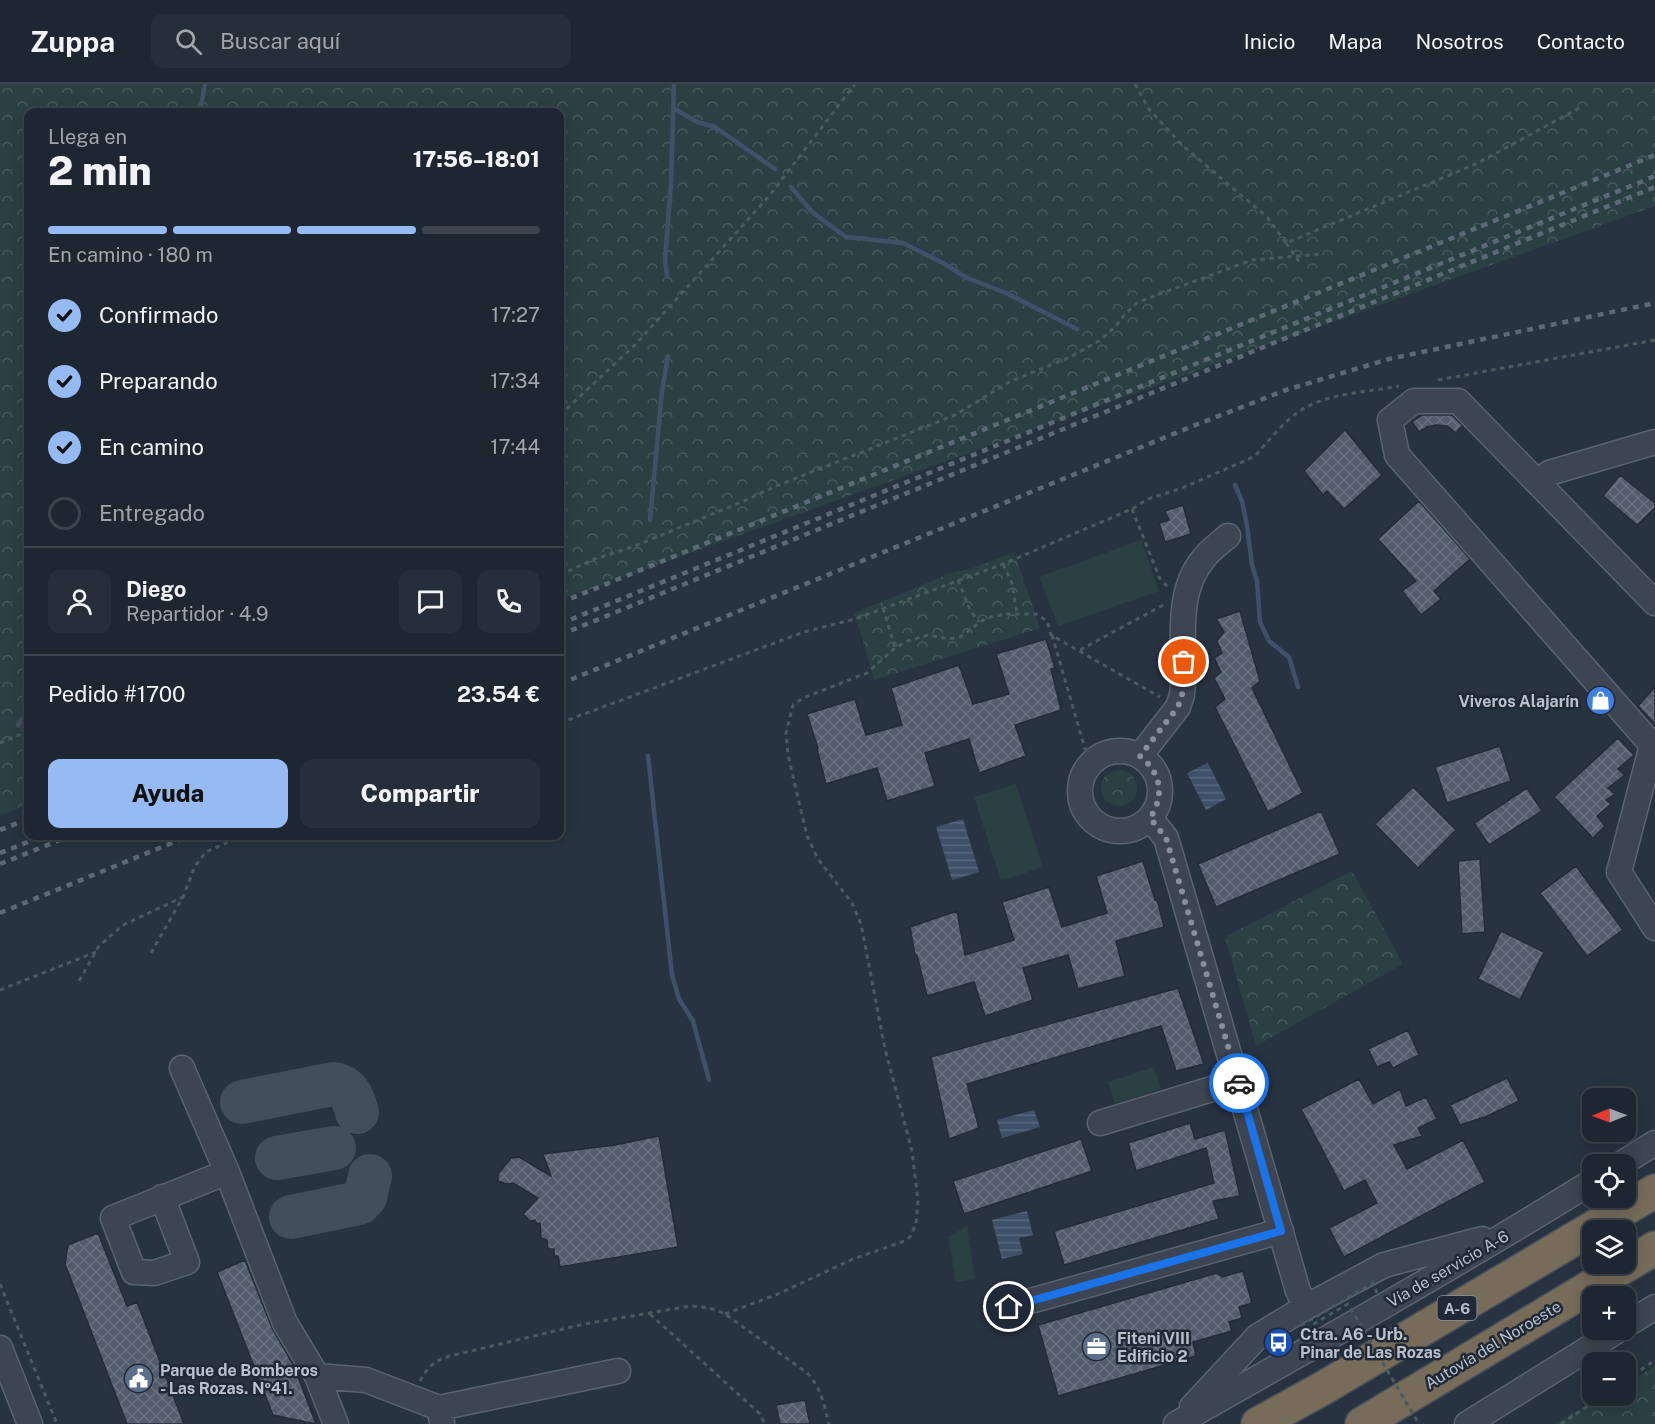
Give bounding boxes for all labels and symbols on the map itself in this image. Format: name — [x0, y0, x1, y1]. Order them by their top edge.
pin — [1158, 636, 1209, 687]
shop icon: Viveros Alajarín — [1584, 685, 1616, 717]
place label: Viveros Alajarín — [1459, 692, 1579, 711]
courier — [1209, 1053, 1269, 1113]
north arrow — [1582, 1088, 1636, 1142]
street label: Vía de servicio A-6 — [1384, 1226, 1512, 1312]
pin — [983, 1281, 1034, 1332]
road number: A-6 — [1438, 1296, 1476, 1320]
street label: Autovía del Noroeste — [1422, 1297, 1564, 1393]
place label: Ctra. A6 - Urb. Pinar de Las Rozas — [1300, 1325, 1441, 1362]
bus stop icon: Ctra. A6 - Urb. Pinar de Las Rozas — [1263, 1327, 1295, 1359]
place label: Fiteni VIII Edificio 2 — [1117, 1329, 1190, 1366]
office icon: Fiteni VIII Edificio 2 — [1080, 1331, 1112, 1363]
place label: Parque de Bomberos - Las Rozas. Nº41. — [160, 1361, 318, 1398]
public building icon: Parque de Bomberos - Las Rozas. Nº41. — [123, 1363, 155, 1395]

